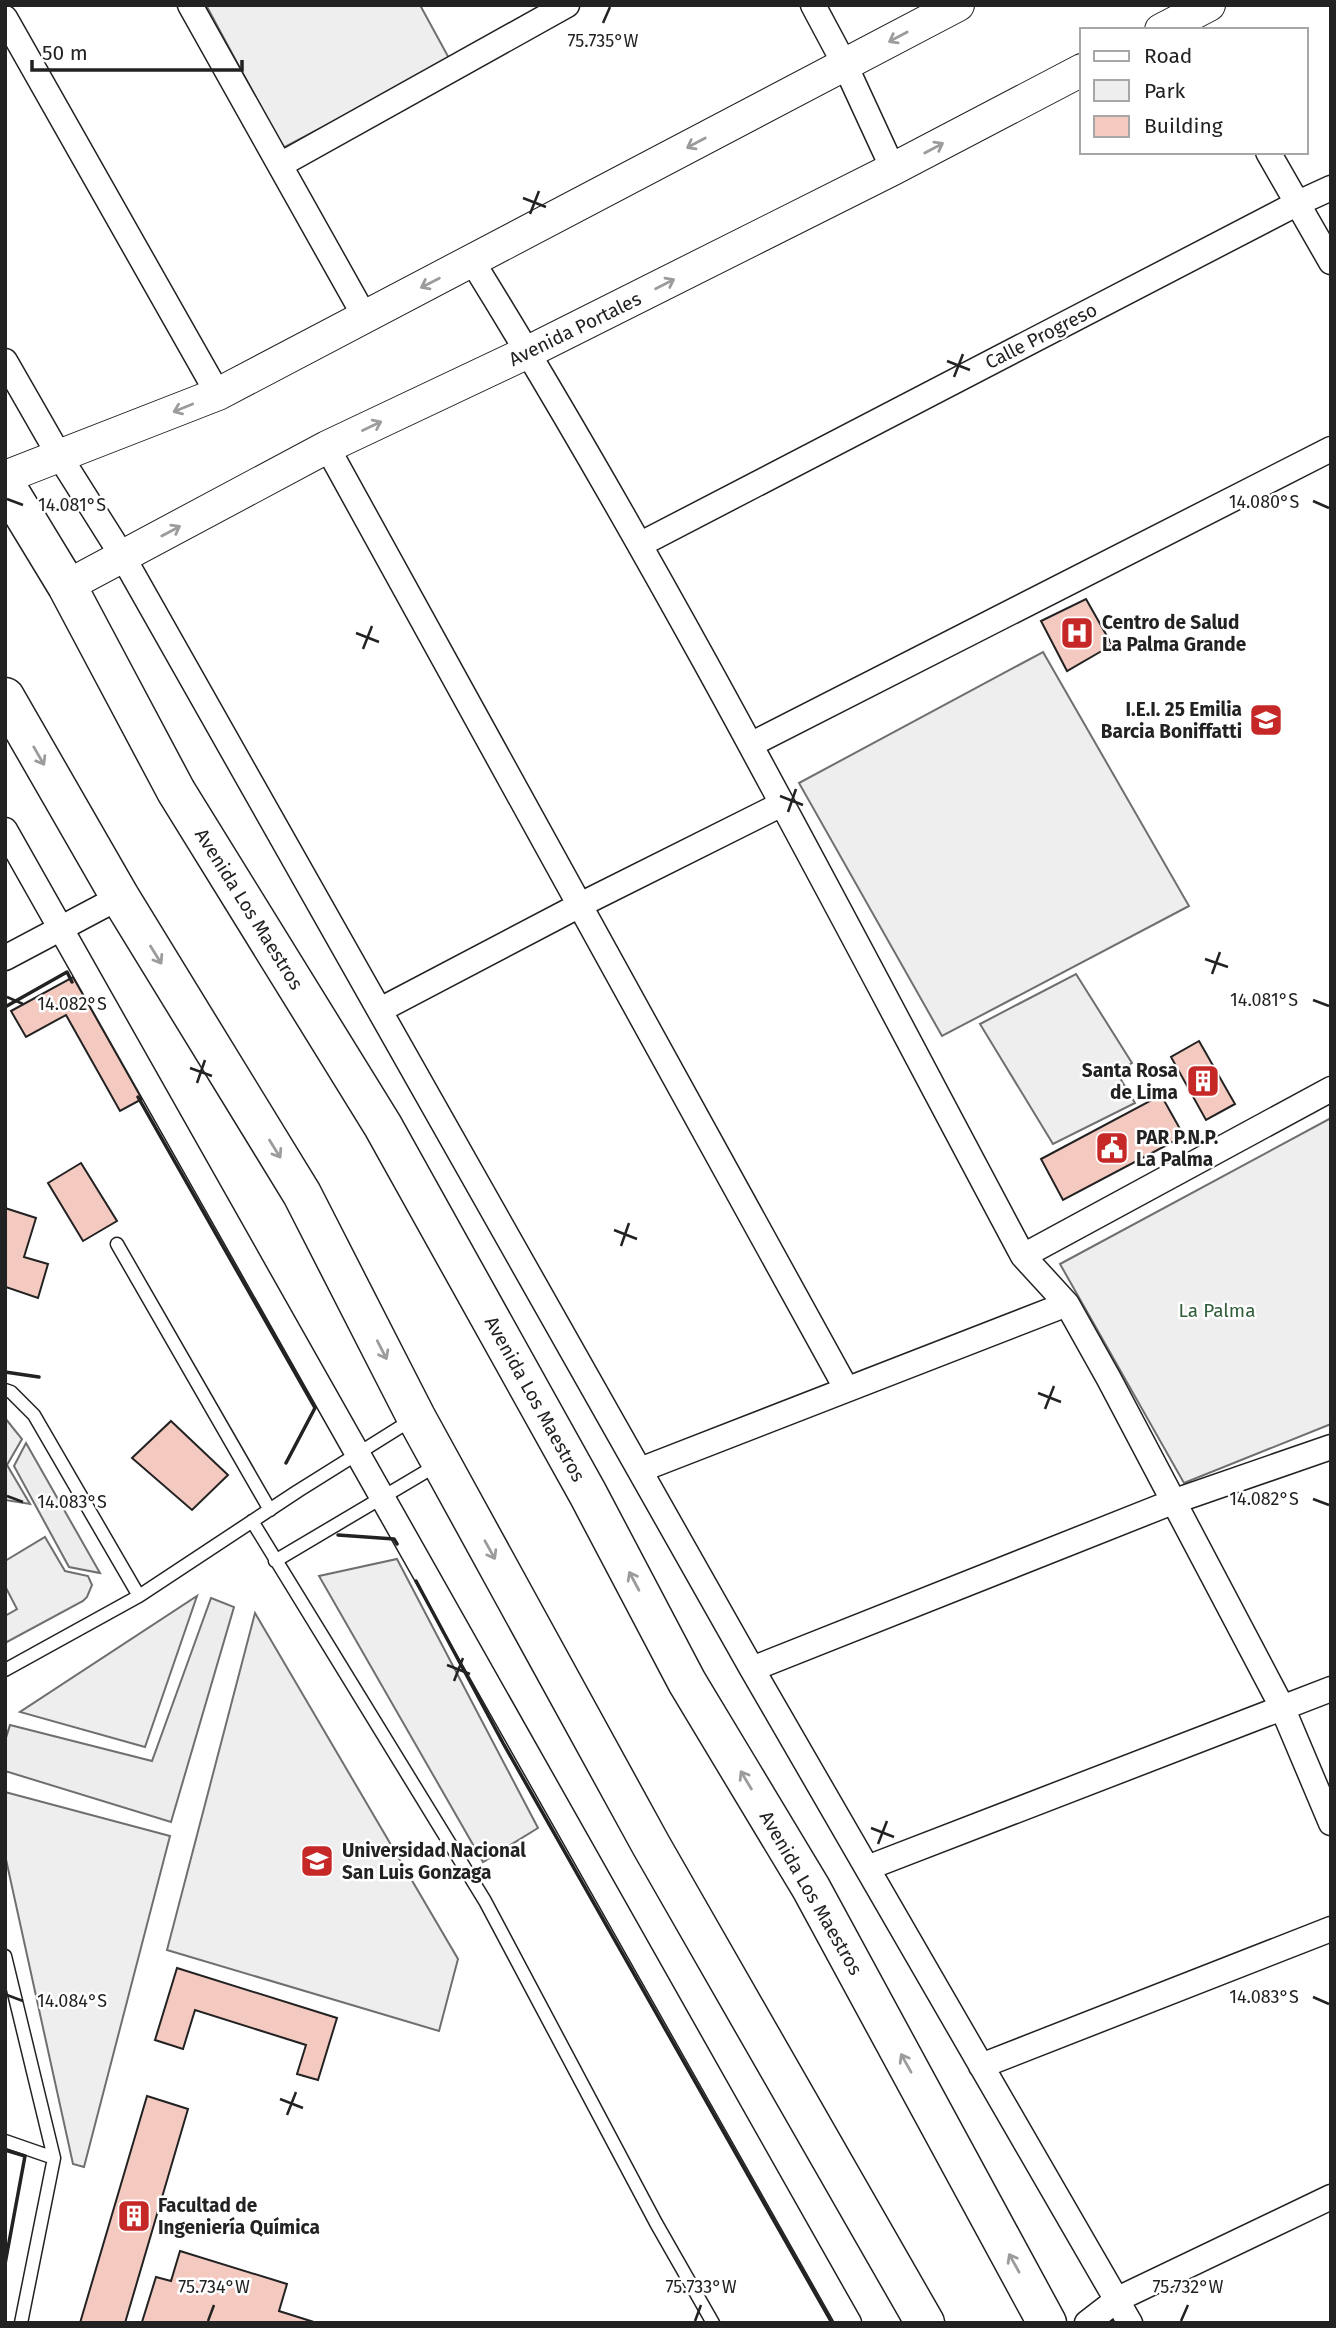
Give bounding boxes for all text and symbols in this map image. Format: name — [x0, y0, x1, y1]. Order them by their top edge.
scale bar — [32, 28, 242, 72]
legend — [1080, 28, 1308, 154]
text: 75.735°W — [568, 30, 639, 52]
one-way arrow — [888, 31, 908, 45]
text: 50 m — [42, 40, 88, 66]
text: Road — [1144, 43, 1192, 69]
text: Park — [1144, 78, 1186, 104]
text: Building — [1144, 113, 1223, 139]
one-way arrow — [687, 137, 707, 151]
one-way arrow — [923, 141, 943, 155]
one-way arrow — [654, 276, 675, 290]
one-way arrow — [420, 277, 441, 291]
street label: Avenida Portales — [505, 287, 645, 371]
street label: Calle Progreso — [981, 298, 1101, 374]
one-way arrow — [173, 402, 195, 415]
one-way arrow — [361, 419, 382, 432]
text: 14.080°S — [1229, 491, 1300, 513]
text: 14.081°S — [38, 494, 106, 516]
one-way arrow — [160, 524, 180, 538]
place label: Centro de Salud La Palma Grande — [1102, 611, 1246, 656]
hospital icon: Centro de Salud La Palma Grande — [1058, 614, 1096, 652]
place label: I.E.I. 25 Emilia Barcia Boniffatti — [1101, 698, 1242, 743]
school or university icon: I.E.I. 25 Emilia Barcia Boniffatti — [1247, 701, 1285, 739]
one-way arrow — [32, 746, 46, 766]
street label: Avenida Los Maestros — [190, 824, 308, 994]
one-way arrow — [149, 945, 163, 965]
text: 14.081°S — [1230, 989, 1298, 1011]
text: 14.082°S — [37, 993, 107, 1015]
place label: Santa Rosa de Lima — [1082, 1059, 1178, 1104]
building icon: Santa Rosa de Lima — [1184, 1062, 1222, 1100]
place label: PAR P.N.P. La Palma — [1136, 1126, 1218, 1171]
public building icon: PAR P.N.P. La Palma — [1093, 1129, 1131, 1167]
one-way arrow — [268, 1139, 282, 1159]
park label: La Palma — [1179, 1299, 1255, 1322]
street label: Avenida Los Maestros — [480, 1312, 590, 1486]
one-way arrow — [376, 1339, 390, 1360]
text: 14.082°S — [1229, 1488, 1299, 1510]
text: 14.083°S — [37, 1491, 107, 1513]
one-way arrow — [484, 1539, 497, 1560]
one-way arrow — [627, 1572, 641, 1592]
one-way arrow — [738, 1770, 752, 1790]
street label: Avenida Los Maestros — [755, 1807, 867, 1979]
place label: Universidad Nacional San Luis Gonzaga — [342, 1839, 526, 1884]
school or university icon: Universidad Nacional San Luis Gonzaga — [298, 1842, 336, 1880]
text: 14.083°S — [1229, 1986, 1299, 2008]
text: 14.084°S — [37, 1990, 107, 2012]
one-way arrow — [899, 2053, 912, 2074]
place label: Facultad de Ingeniería Química — [158, 2194, 320, 2239]
building icon: Facultad de Ingeniería Química — [115, 2197, 153, 2235]
one-way arrow — [1007, 2253, 1021, 2274]
text: 75.734°W — [178, 2276, 250, 2298]
text: 75.733°W — [665, 2276, 737, 2298]
text: 75.732°W — [1153, 2276, 1224, 2298]

